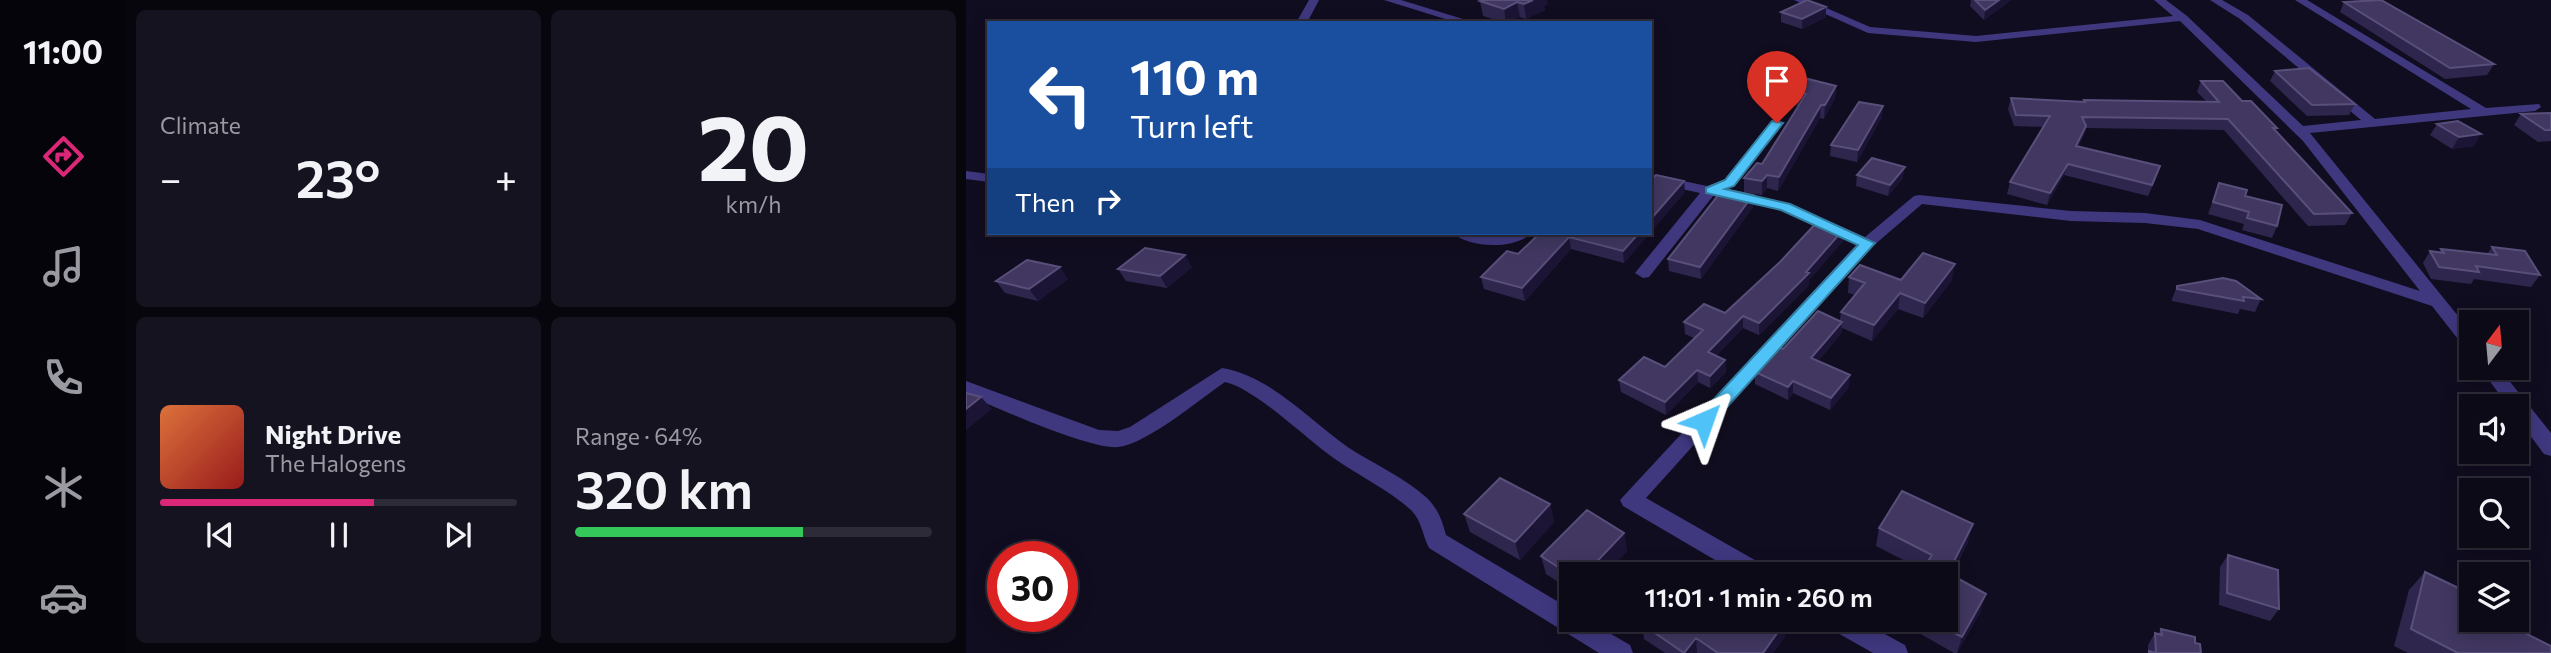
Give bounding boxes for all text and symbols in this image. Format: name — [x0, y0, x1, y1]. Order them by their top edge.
text: 11:00 — [23, 31, 103, 71]
text: 110 m — [1130, 45, 1259, 105]
icon: left — [1015, 49, 1106, 140]
pin — [1747, 51, 1807, 123]
icon: arrive — [1758, 62, 1796, 100]
text: 20 — [698, 88, 809, 200]
text: Turn left — [1130, 105, 1254, 145]
text: Climate — [160, 111, 241, 139]
icon: directions — [39, 132, 88, 181]
text: 23° — [296, 145, 381, 209]
text: − — [160, 154, 182, 201]
text: + — [495, 154, 517, 201]
icon: right — [1089, 182, 1127, 220]
text: Then — [1015, 186, 1075, 217]
text: km/h — [726, 190, 781, 218]
icon: music — [39, 242, 88, 291]
north arrow — [2459, 310, 2529, 380]
map controls — [2459, 310, 2529, 632]
icon: phone — [39, 353, 88, 402]
position arrow — [1667, 384, 1741, 458]
button: sound — [2459, 394, 2529, 464]
text: Night Drive — [265, 418, 401, 449]
text: Range · 64% — [575, 422, 702, 450]
text: The Halogens — [265, 449, 406, 477]
text: 320 km — [575, 456, 753, 520]
icon: climate — [39, 463, 88, 512]
button: search — [2459, 478, 2529, 548]
icon: previous — [201, 516, 239, 554]
icon: pause — [320, 516, 358, 554]
icon: next — [439, 516, 477, 554]
speed limit sign: 30 — [987, 541, 1078, 632]
button: layers — [2459, 562, 2529, 632]
icon: car — [39, 573, 88, 622]
text: 11:01 · 1 min · 260 m — [1644, 581, 1873, 612]

